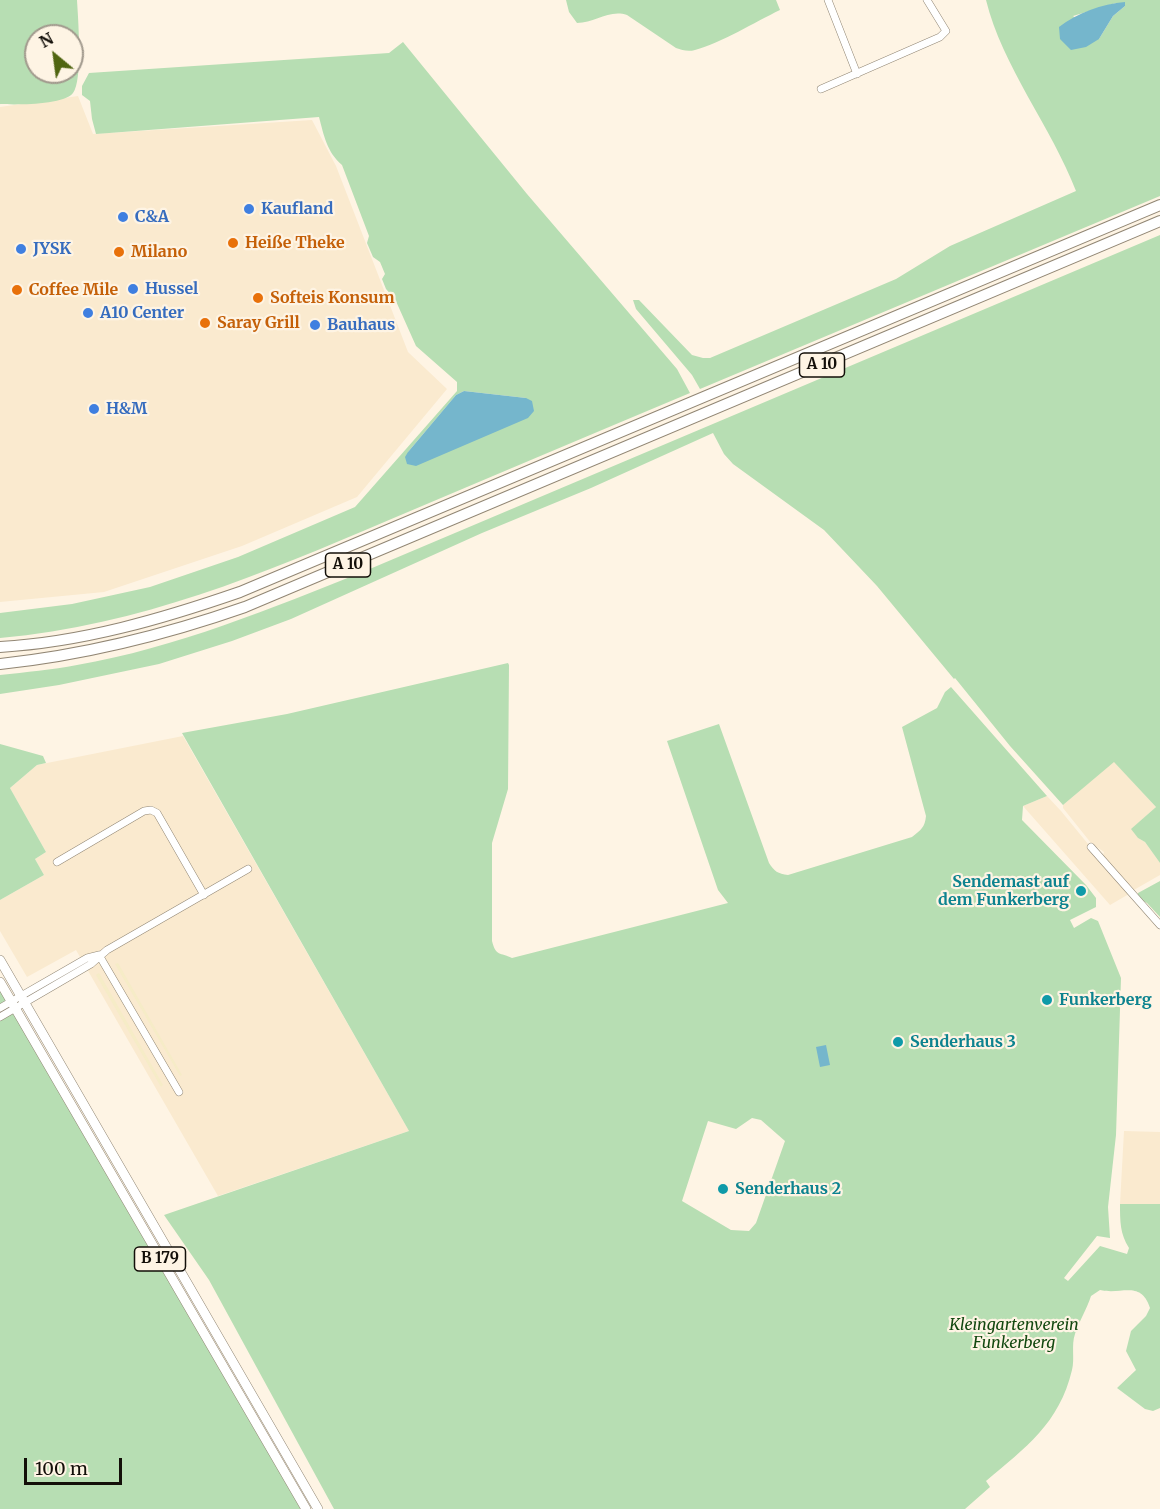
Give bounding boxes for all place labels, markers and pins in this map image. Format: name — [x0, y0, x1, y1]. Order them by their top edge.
place label: Kaufland — [261, 199, 333, 219]
marker: Kaufland — [242, 202, 256, 216]
place label: C&A — [135, 207, 169, 227]
marker: C&A — [116, 210, 130, 224]
place label: Heiße Theke — [245, 233, 345, 253]
marker: Heiße Theke — [226, 236, 240, 250]
place label: JYSK — [33, 239, 71, 259]
marker: JYSK — [14, 242, 28, 256]
place label: Milano — [131, 242, 187, 262]
marker: Milano — [112, 245, 126, 259]
place label: Hussel — [145, 279, 198, 299]
place label: Coffee Mile — [29, 280, 118, 300]
marker: Hussel — [126, 282, 140, 296]
marker: Coffee Mile — [10, 283, 24, 297]
place label: Softeis Konsum — [270, 288, 395, 308]
marker: Softeis Konsum — [251, 291, 265, 305]
place label: A10 Center — [100, 303, 184, 323]
marker: A10 Center — [81, 306, 95, 320]
place label: Saray Grill — [217, 313, 300, 333]
place label: Bauhaus — [327, 315, 395, 335]
marker: Saray Grill — [198, 316, 212, 330]
marker: Bauhaus — [308, 318, 322, 332]
place label: H&M — [106, 399, 147, 419]
marker: H&M — [87, 402, 101, 416]
place label: Sendemast auf dem Funkerberg — [938, 872, 1069, 910]
marker: Sendemast auf dem Funkerberg — [1074, 884, 1088, 898]
place label: Funkerberg — [1059, 990, 1152, 1010]
marker: Funkerberg — [1040, 993, 1054, 1007]
place label: Senderhaus 3 — [910, 1032, 1016, 1052]
marker: Senderhaus 3 — [891, 1035, 905, 1049]
place label: Senderhaus 2 — [735, 1179, 841, 1199]
marker: Senderhaus 2 — [716, 1182, 730, 1196]

